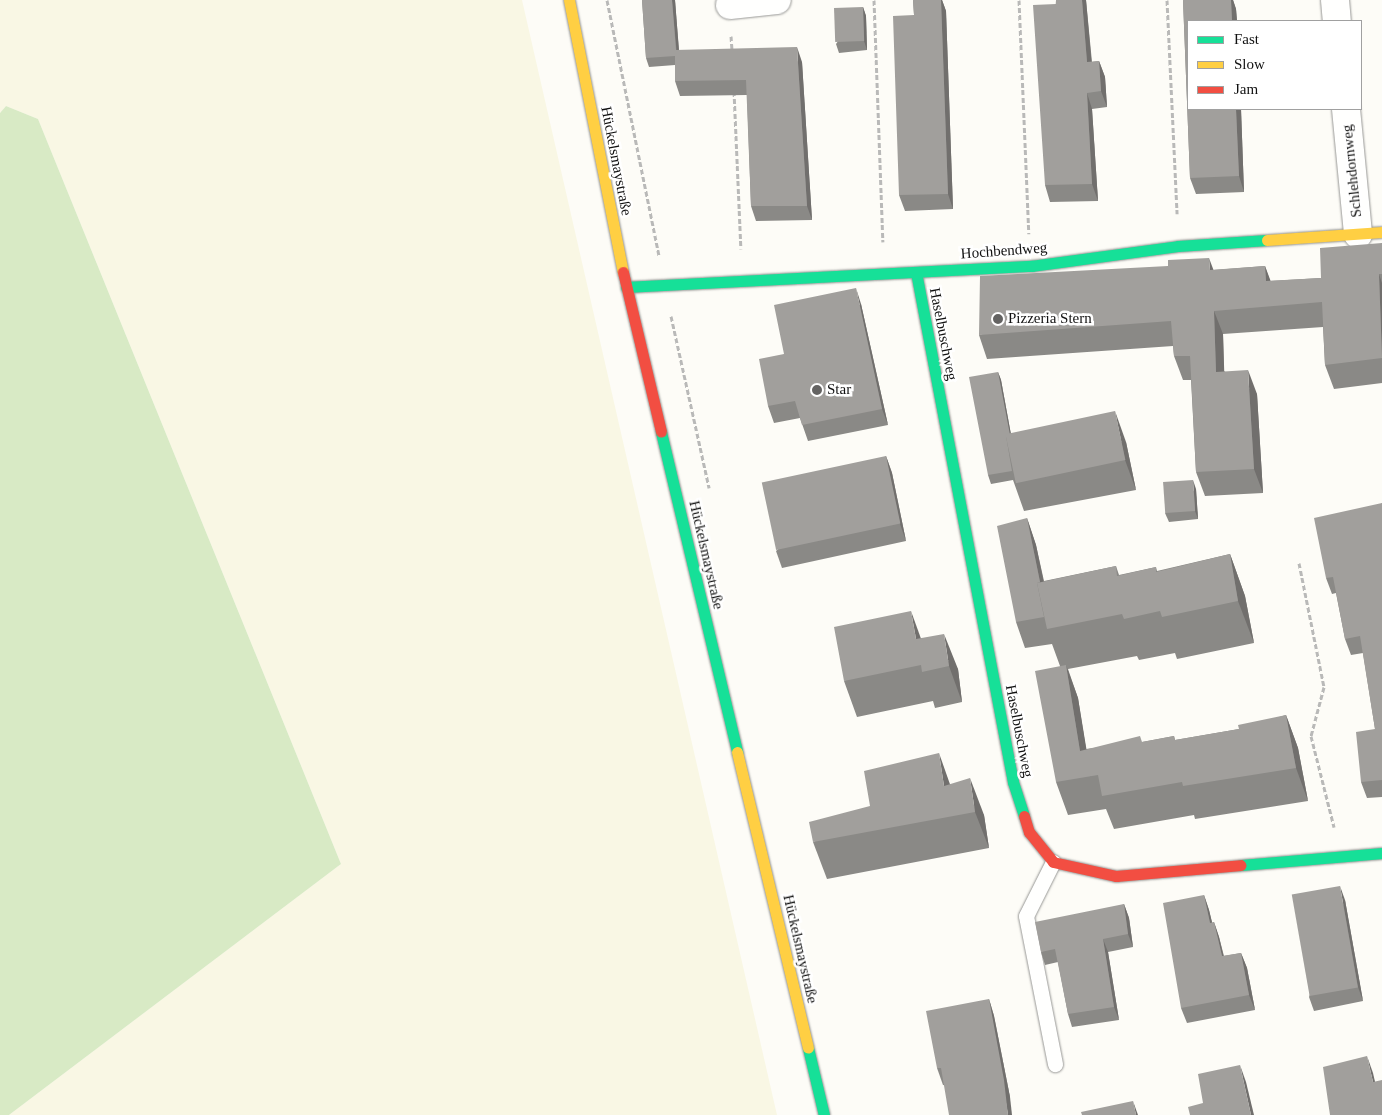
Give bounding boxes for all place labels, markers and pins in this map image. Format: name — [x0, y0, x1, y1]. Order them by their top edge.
place label: Pizzeria Stern — [1008, 310, 1092, 328]
marker: Pizzeria Stern — [992, 313, 1004, 325]
place label: Star — [827, 381, 851, 399]
marker: Star — [811, 384, 823, 396]

